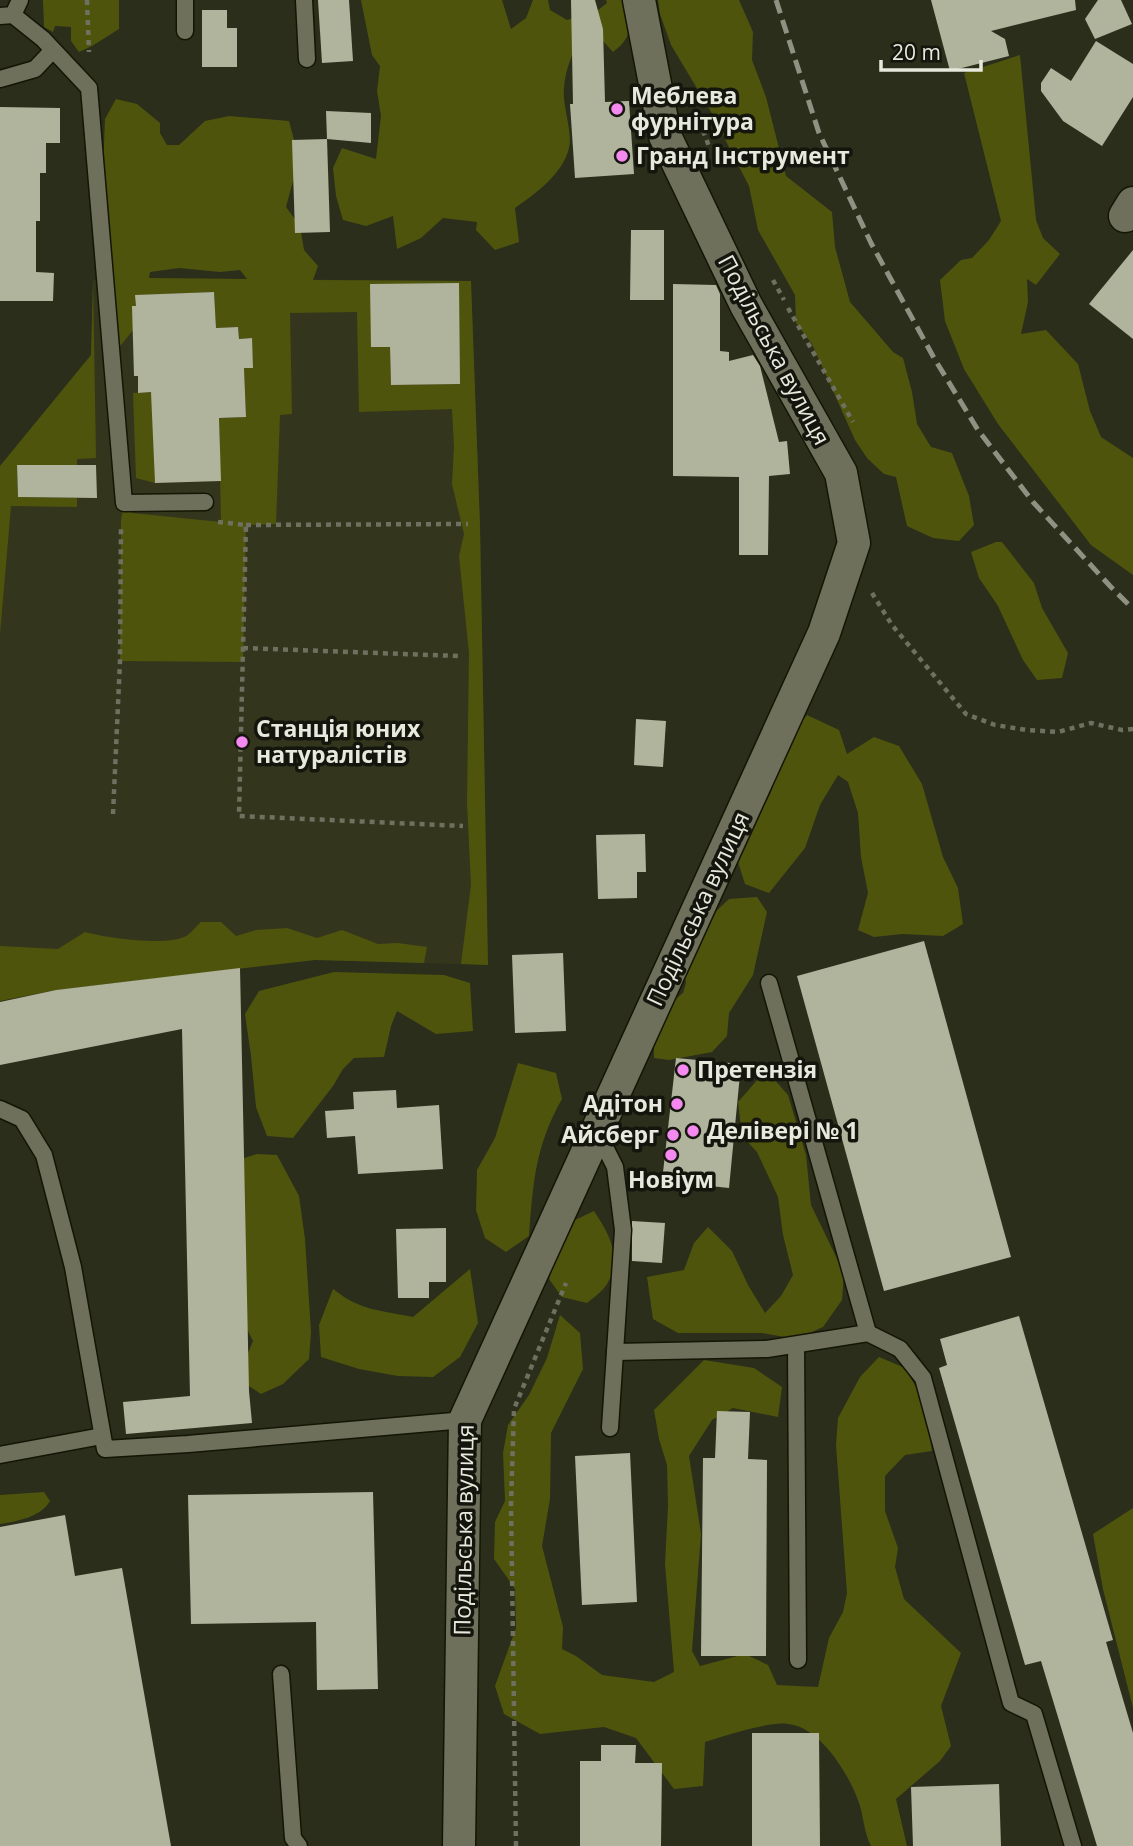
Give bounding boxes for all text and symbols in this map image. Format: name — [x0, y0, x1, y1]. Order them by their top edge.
scale bar — [881, 28, 981, 72]
text: 20 m — [892, 38, 941, 66]
place label: Меблева фурнітура — [631, 79, 754, 137]
marker: Меблева фурнітура — [609, 101, 625, 117]
place label: Гранд Інструмент — [636, 139, 850, 171]
marker: Гранд Інструмент — [614, 148, 630, 164]
street label: Подільська вулиця — [711, 249, 839, 450]
place label: Станція юних натуралістів — [256, 712, 421, 770]
marker: Станція юних натуралістів — [234, 734, 250, 750]
street label: Подільська вулиця — [638, 806, 756, 1011]
place label: Претензія — [697, 1053, 817, 1085]
marker: Претензія — [675, 1062, 691, 1078]
place label: Адітон — [583, 1087, 663, 1119]
marker: Адітон — [669, 1096, 685, 1112]
place label: Делівері № 1 — [707, 1114, 858, 1146]
place label: Айсберг — [561, 1118, 659, 1150]
marker: Делівері № 1 — [685, 1123, 701, 1139]
marker: Айсберг — [665, 1127, 681, 1143]
marker: Новіум — [663, 1147, 679, 1163]
place label: Новіум — [628, 1163, 714, 1195]
street label: Подільська вулиця — [445, 1424, 481, 1636]

